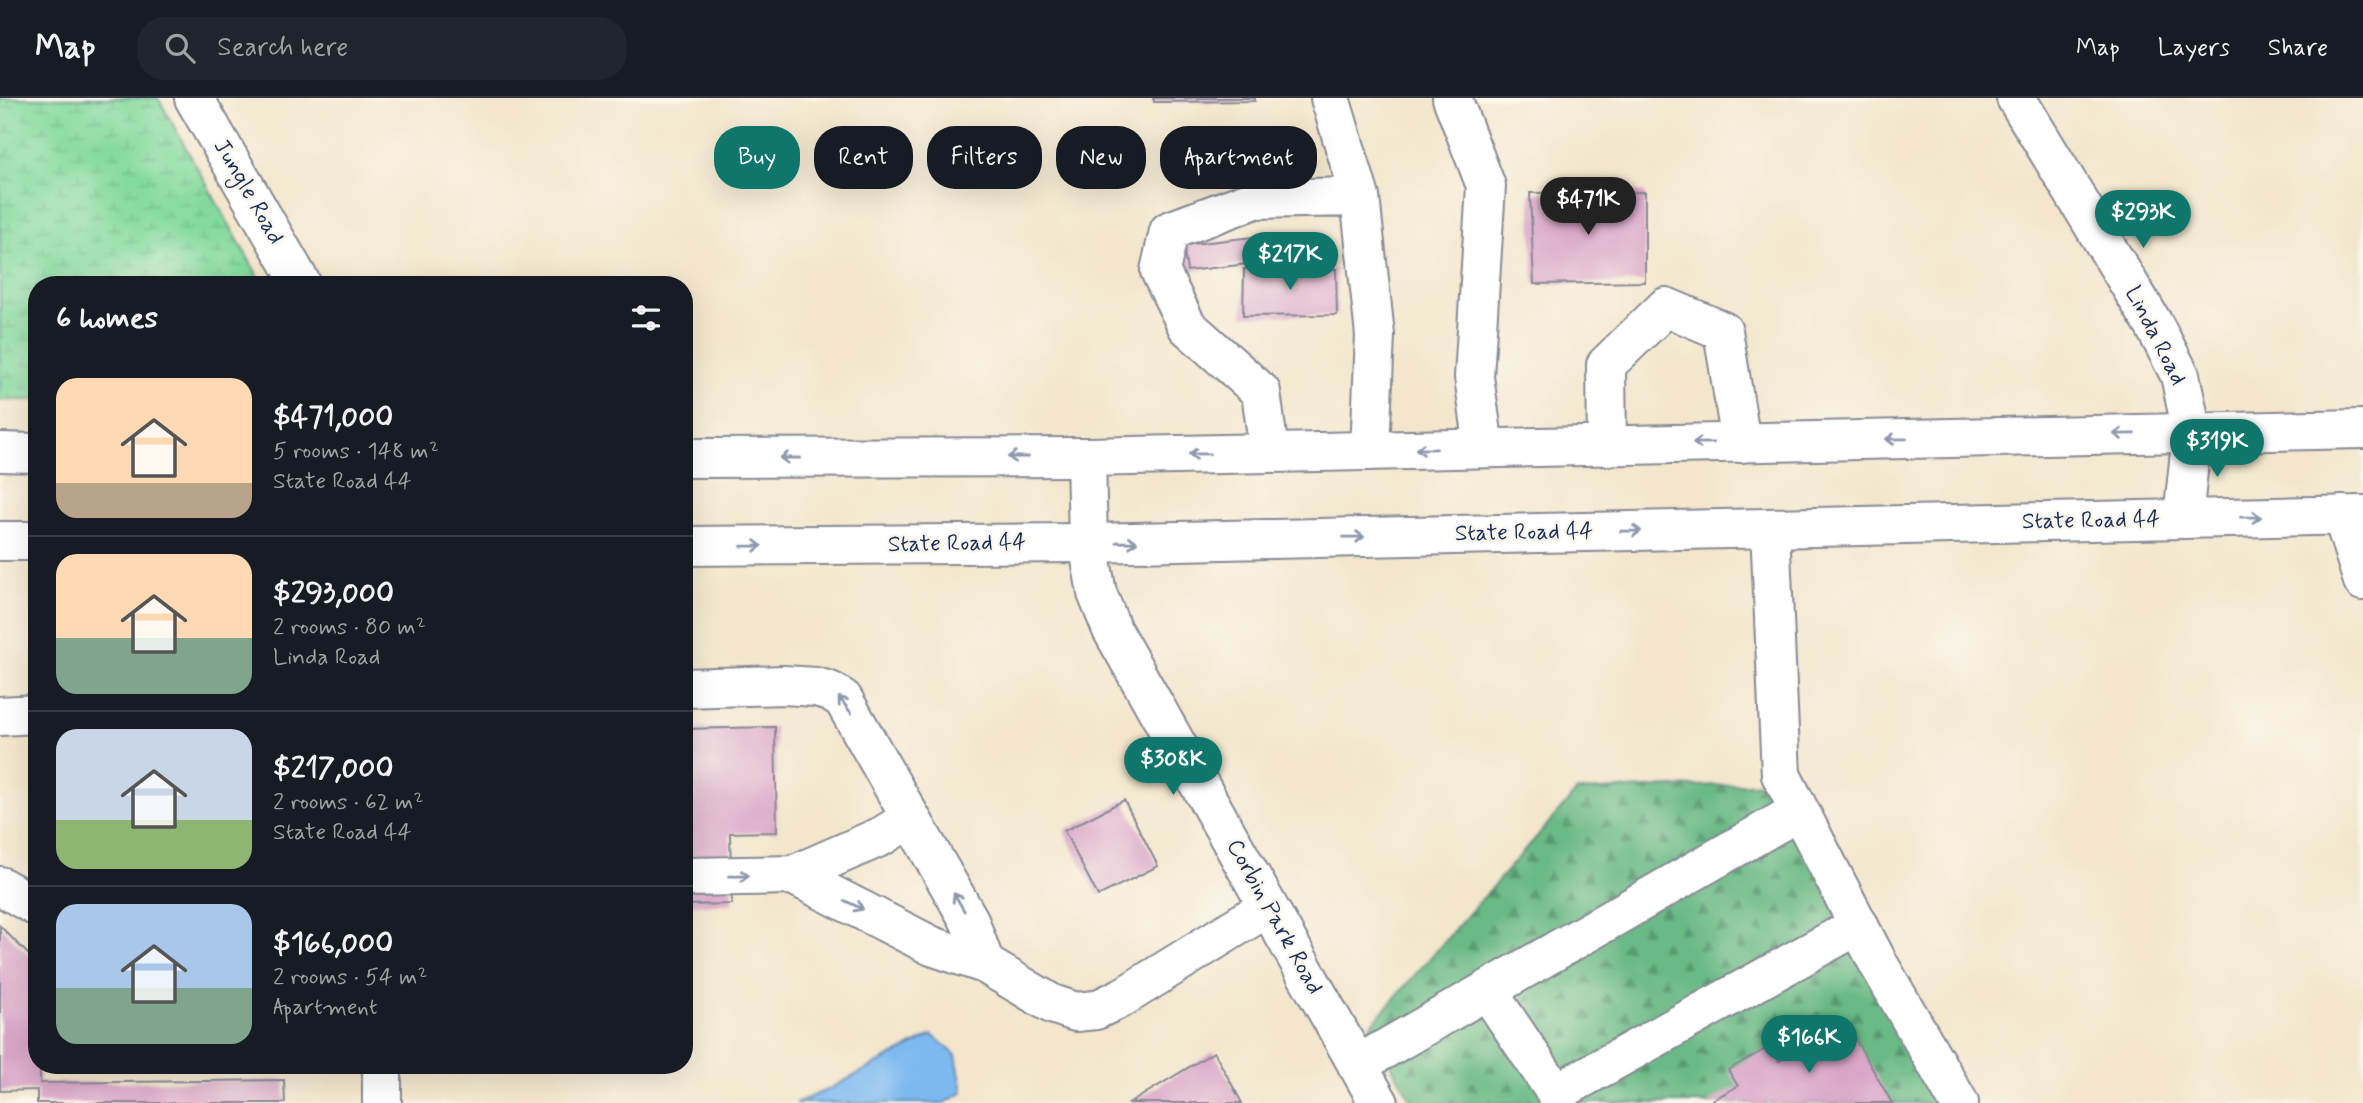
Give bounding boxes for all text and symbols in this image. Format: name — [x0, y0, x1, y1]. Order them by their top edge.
search box — [137, 17, 627, 80]
text: Map — [35, 26, 95, 70]
icon: search — [161, 29, 199, 67]
text: Search here — [217, 31, 348, 65]
text: Map — [2076, 33, 2120, 64]
text: Layers — [2158, 33, 2230, 64]
text: Share — [2268, 33, 2328, 64]
chip: Buy — [714, 126, 800, 189]
chip: Rent — [814, 126, 913, 189]
chip: Filters — [927, 126, 1042, 189]
chip: New — [1056, 126, 1146, 189]
chip: Apartment — [1160, 126, 1317, 189]
street label: Jungle Road — [204, 134, 290, 251]
pin: $471K — [1539, 178, 1637, 237]
text: $471K — [1556, 185, 1620, 215]
pin: $293K — [2094, 190, 2192, 250]
text: $293K — [2111, 198, 2175, 228]
pin: $217K — [1241, 232, 1339, 292]
text: $217K — [1258, 240, 1322, 270]
street label: Linda Road — [2117, 281, 2193, 391]
text: 6 homes — [56, 299, 158, 338]
icon: filters — [627, 299, 665, 337]
text: $471,000 — [273, 398, 393, 437]
icon: home — [112, 406, 196, 490]
pin: $319K — [2168, 420, 2266, 479]
one-way arrow — [2113, 427, 2136, 441]
text: $319K — [2186, 427, 2248, 457]
one-way arrow — [1885, 432, 1908, 446]
text: 5 rooms · 148 m² — [273, 437, 439, 467]
one-way arrow — [1691, 437, 1714, 450]
one-way arrow — [1415, 443, 1438, 456]
one-way arrow — [1187, 447, 1210, 461]
one-way arrow — [1007, 450, 1030, 464]
one-way arrow — [779, 451, 802, 465]
text: State Road 44 — [273, 467, 411, 497]
street label: State Road 44 — [2022, 505, 2161, 537]
one-way arrow — [2239, 510, 2262, 524]
street label: State Road 44 — [1455, 517, 1594, 549]
one-way arrow — [1619, 524, 1642, 538]
street label: State Road 44 — [888, 528, 1027, 560]
one-way arrow — [1343, 530, 1366, 544]
one-way arrow — [1115, 535, 1138, 549]
one-way arrow — [741, 539, 764, 553]
text: $293,000 — [273, 574, 394, 613]
icon: home — [112, 582, 196, 666]
text: 2 rooms · 80 m² — [273, 613, 426, 643]
text: Linda Road — [273, 643, 380, 673]
one-way arrow — [837, 697, 852, 715]
pin: $308K — [1124, 738, 1222, 797]
text: $308K — [1140, 745, 1206, 775]
text: $217,000 — [273, 749, 393, 788]
icon: home — [112, 757, 196, 841]
text: 2 rooms · 62 m² — [273, 788, 424, 818]
text: State Road 44 — [273, 818, 411, 848]
street label: Corbin Park Road — [1219, 834, 1329, 1000]
one-way arrow — [727, 869, 750, 883]
one-way arrow — [952, 892, 966, 912]
one-way arrow — [843, 899, 864, 913]
text: $166,000 — [273, 924, 393, 963]
icon: home — [112, 932, 196, 1016]
text: 2 rooms · 54 m² — [273, 963, 427, 993]
text: Apartment — [273, 993, 378, 1023]
pin: $166K — [1760, 1016, 1858, 1075]
text: $166K — [1777, 1023, 1841, 1053]

